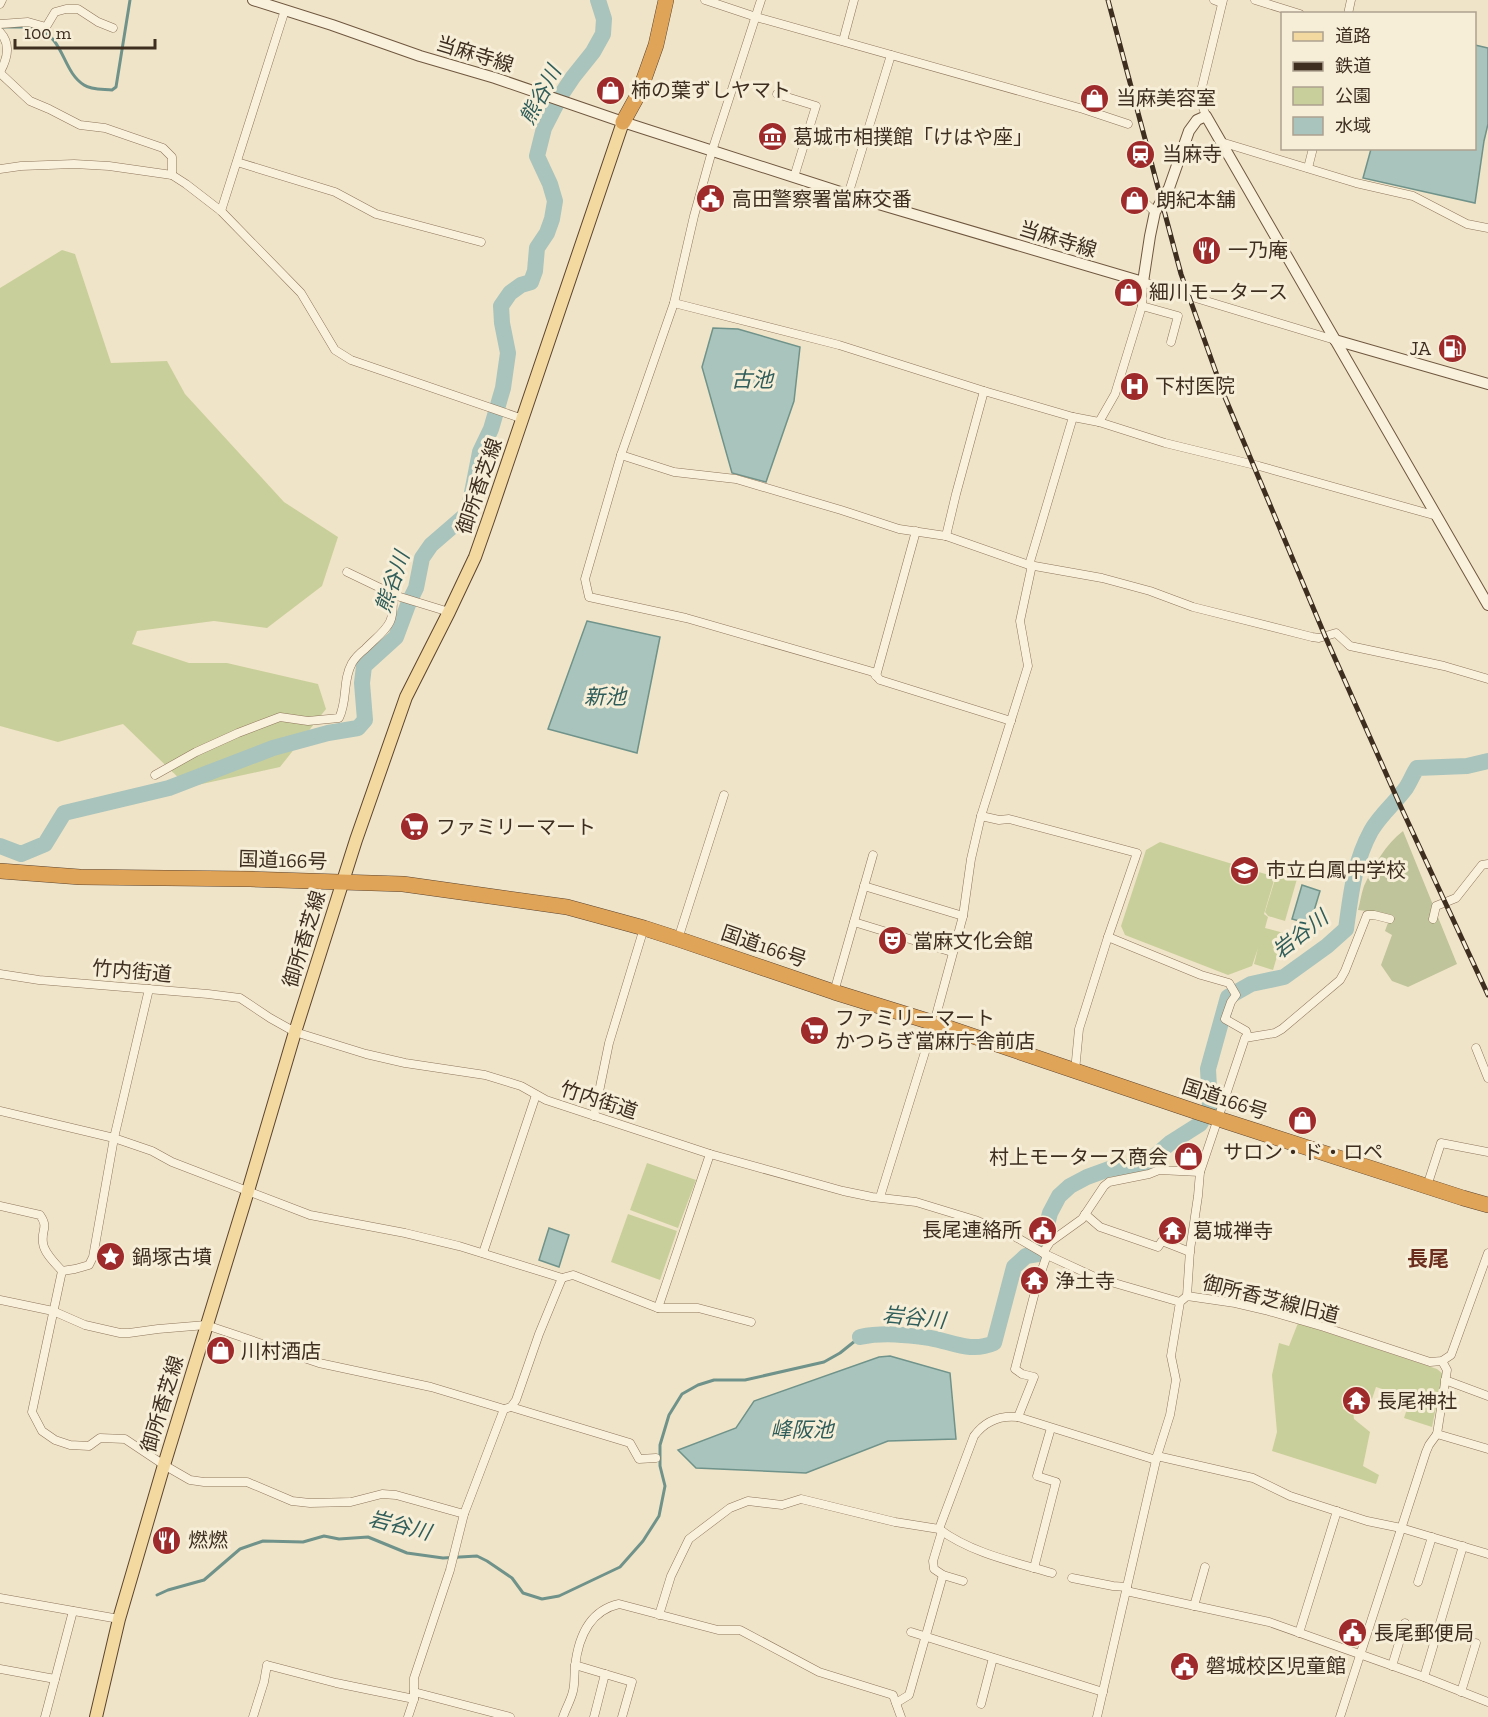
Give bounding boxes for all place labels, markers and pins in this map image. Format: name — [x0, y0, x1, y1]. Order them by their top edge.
shop icon: 柿の葉ずしヤマト — [594, 74, 626, 106]
place label: 柿の葉ずしヤマト — [631, 78, 791, 102]
shop icon: 当麻美容室 — [1079, 82, 1111, 114]
place label: 当麻美容室 — [1116, 86, 1216, 110]
museum icon: 葛城市相撲館「けはや座」 — [756, 121, 788, 153]
place label: 葛城市相撲館「けはや座」 — [793, 125, 1033, 149]
station icon: 当麻寺 — [1125, 138, 1157, 170]
place label: 当麻寺 — [1162, 142, 1222, 166]
public building icon: 高田警察署當麻交番 — [695, 183, 727, 215]
shop icon: 朗紀本舗 — [1119, 184, 1151, 216]
place label: 高田警察署當麻交番 — [732, 187, 912, 211]
place label: 朗紀本舗 — [1156, 188, 1236, 212]
restaurant icon: 一乃庵 — [1191, 234, 1223, 266]
place label: 一乃庵 — [1228, 238, 1288, 262]
shop icon: 細川モータース — [1112, 276, 1144, 308]
place label: 細川モータース — [1149, 280, 1288, 304]
fuel station icon: JA — [1436, 332, 1468, 364]
place label: JA — [1410, 336, 1432, 360]
hospital icon: 下村医院 — [1118, 370, 1150, 402]
place label: 下村医院 — [1155, 374, 1235, 398]
supermarket icon: ファミリーマート — [399, 811, 431, 843]
place label: ファミリーマート — [436, 815, 596, 839]
school or university icon: 市立白鳳中学校 — [1229, 854, 1261, 886]
place label: 市立白鳳中学校 — [1266, 858, 1406, 882]
theatre icon: 當麻文化会館 — [876, 925, 908, 957]
place label: 當麻文化会館 — [913, 929, 1033, 953]
place label: ファミリーマート かつらぎ當麻庁舎前店 — [835, 1006, 1035, 1053]
supermarket icon: ファミリーマート かつらぎ當麻庁舎前店 — [798, 1014, 830, 1046]
shop icon: サロン・ド・ロペ — [1287, 1105, 1319, 1137]
place label: サロン・ド・ロペ — [1223, 1140, 1383, 1164]
shop icon: 村上モータース商会 — [1173, 1141, 1205, 1173]
place label: 村上モータース商会 — [989, 1145, 1168, 1169]
public building icon: 長尾連絡所 — [1027, 1214, 1059, 1246]
temple icon: 葛城禅寺 — [1156, 1215, 1188, 1247]
place label: 長尾連絡所 — [922, 1218, 1022, 1242]
place label: 葛城禅寺 — [1193, 1219, 1273, 1243]
place icon: 鍋塚古墳 — [95, 1241, 127, 1273]
place label: 鍋塚古墳 — [132, 1245, 212, 1269]
temple icon: 浄土寺 — [1018, 1265, 1050, 1297]
place label: 浄土寺 — [1055, 1269, 1115, 1293]
shop icon: 川村酒店 — [204, 1335, 236, 1367]
place label: 川村酒店 — [241, 1339, 321, 1363]
temple icon: 長尾神社 — [1340, 1385, 1372, 1417]
place label: 長尾神社 — [1377, 1389, 1457, 1413]
restaurant icon: 燃燃 — [151, 1524, 183, 1556]
place label: 燃燃 — [188, 1528, 228, 1552]
public building icon: 長尾郵便局 — [1337, 1617, 1369, 1649]
place label: 長尾郵便局 — [1374, 1621, 1474, 1645]
public building icon: 磐城校区児童館 — [1169, 1650, 1201, 1682]
place label: 磐城校区児童館 — [1206, 1654, 1346, 1678]

